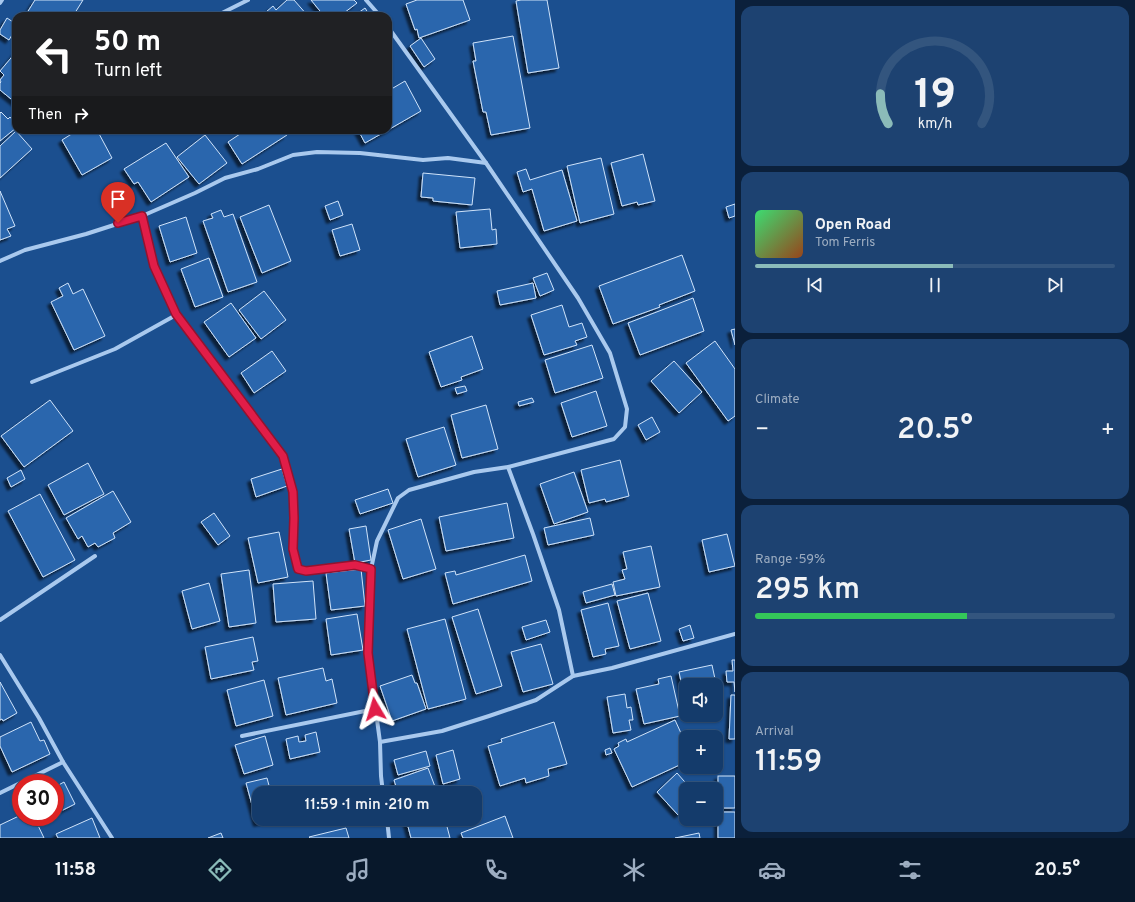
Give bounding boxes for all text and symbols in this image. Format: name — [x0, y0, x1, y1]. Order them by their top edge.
text: 50 m — [94, 25, 161, 61]
icon: left — [28, 28, 80, 80]
text: Turn left — [94, 60, 162, 83]
text: 19 — [914, 70, 956, 123]
icon: right — [70, 104, 92, 126]
text: Then — [28, 106, 62, 125]
text: km/h — [918, 115, 952, 133]
pin — [101, 182, 135, 223]
icon: arrive — [107, 188, 129, 210]
text: Open Road — [815, 216, 891, 235]
text: Tom Ferris — [815, 235, 875, 251]
icon: previous — [804, 274, 826, 296]
icon: pause — [924, 274, 946, 296]
icon: next — [1044, 274, 1066, 296]
text: Climate — [755, 392, 800, 408]
text: 20.5° — [897, 412, 973, 449]
text: − — [755, 417, 769, 444]
text: + — [1101, 417, 1115, 444]
text: Range · 59% — [755, 552, 825, 568]
text: 295 km — [755, 572, 860, 609]
map controls — [679, 678, 723, 826]
button: sound — [679, 678, 723, 722]
position arrow — [354, 688, 396, 730]
text: Arrival — [755, 724, 794, 740]
button: + — [679, 730, 723, 774]
text: 11:59 — [755, 744, 822, 781]
speed limit sign: 30 — [12, 774, 64, 826]
button: − — [679, 782, 723, 826]
text: 11:59 · 1 min · 210 m — [304, 796, 430, 815]
icon: directions — [206, 856, 234, 884]
icon: music — [344, 856, 372, 884]
icon: phone — [482, 856, 510, 884]
icon: climate — [620, 856, 648, 884]
icon: car — [758, 856, 786, 884]
icon: filters — [896, 856, 924, 884]
text: 11:58 — [55, 859, 96, 882]
text: 20.5° — [1034, 859, 1080, 882]

